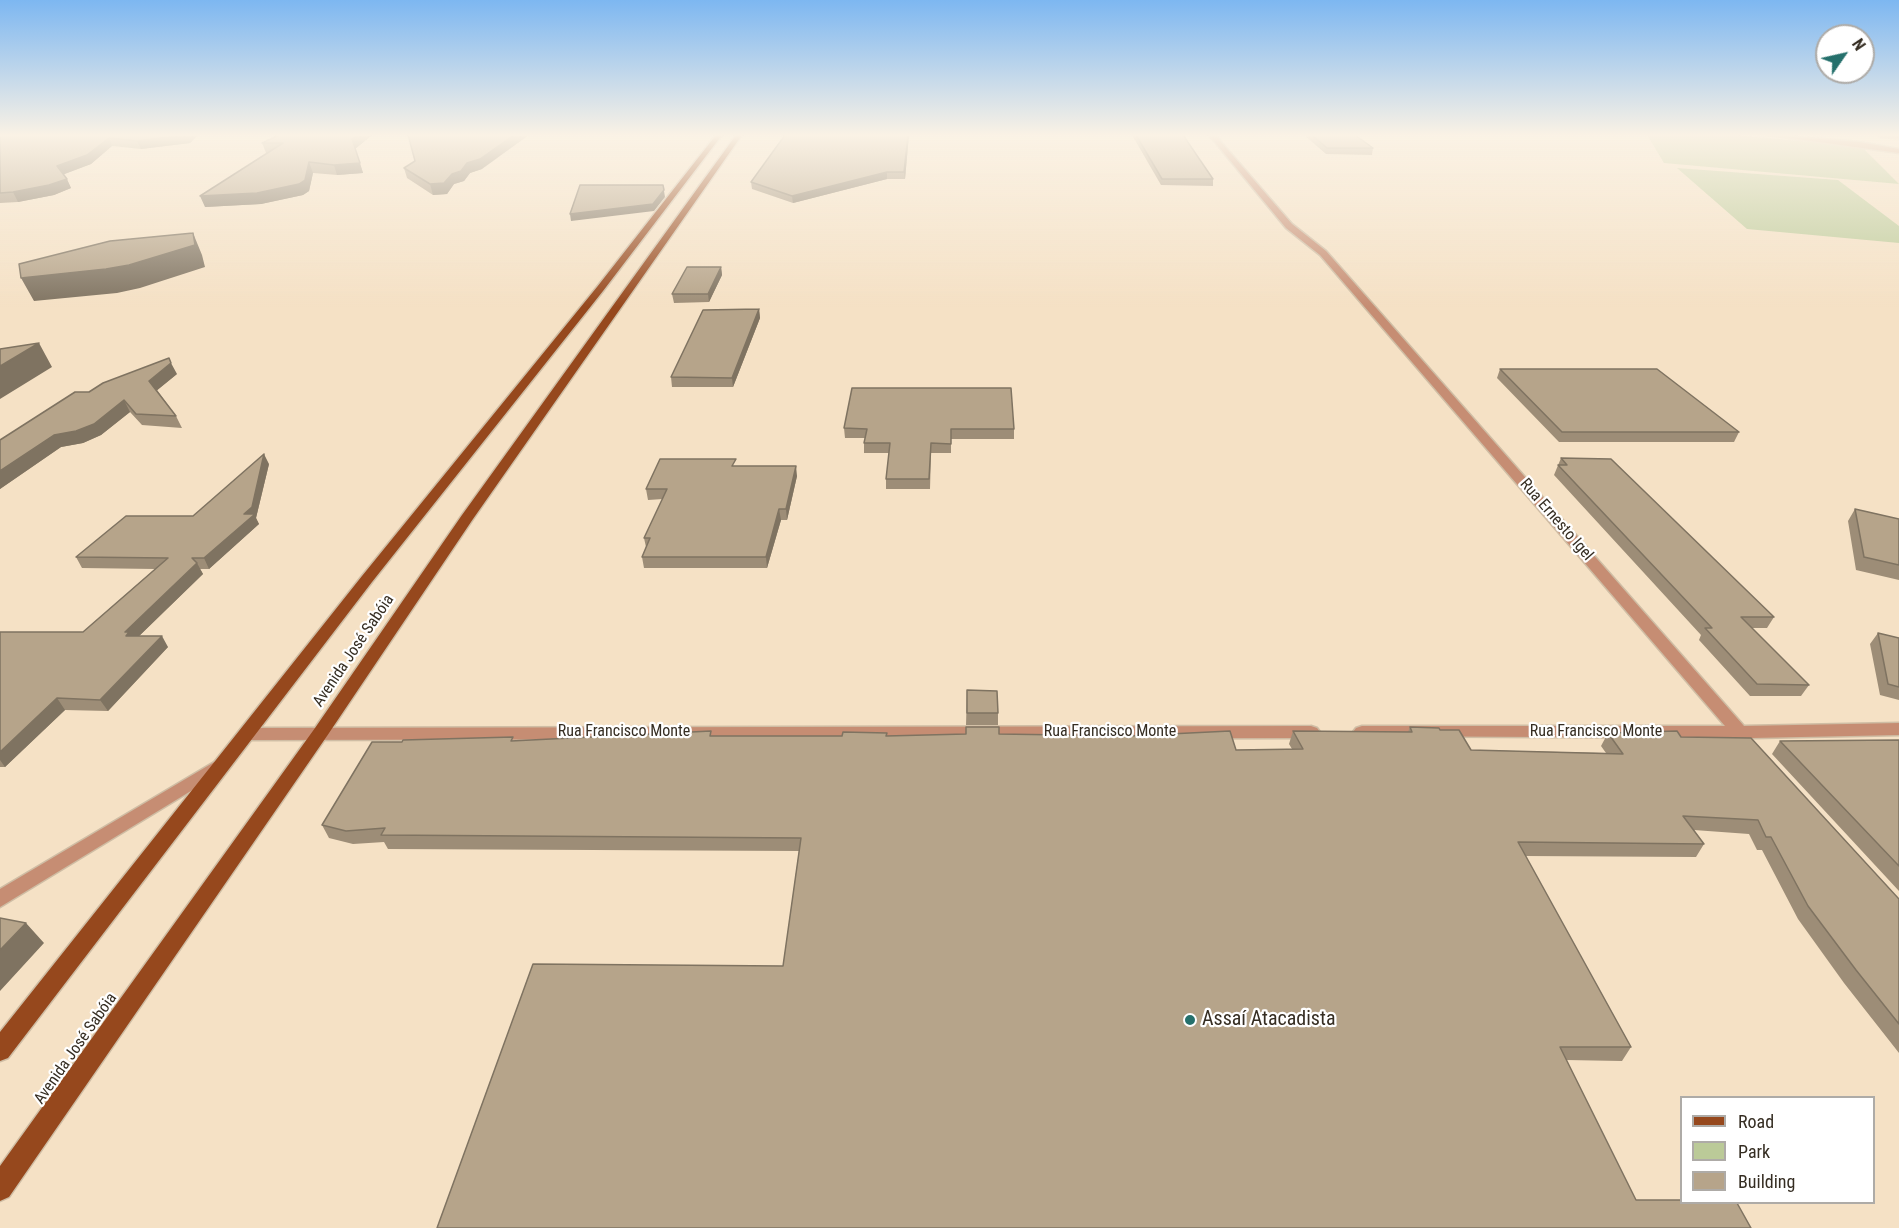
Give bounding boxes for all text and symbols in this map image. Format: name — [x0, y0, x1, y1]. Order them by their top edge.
north arrow — [1815, 24, 1875, 84]
text: N — [1848, 35, 1869, 54]
street label: Rua Ernesto Igel — [1515, 475, 1597, 565]
street label: Avenida José Sabóia — [309, 591, 399, 711]
street label: Rua Francisco Monte — [558, 722, 690, 742]
street label: Rua Francisco Monte — [1044, 722, 1176, 742]
street label: Rua Francisco Monte — [1530, 722, 1662, 742]
street label: Avenida José Sabóia — [31, 990, 121, 1108]
place label: Assaí Atacadista — [1202, 1008, 1335, 1032]
marker: Assaí Atacadista — [1183, 1013, 1197, 1027]
legend — [1680, 1096, 1875, 1204]
text: Road — [1738, 1111, 1774, 1132]
text: Park — [1738, 1141, 1770, 1162]
text: Building — [1738, 1171, 1795, 1192]

